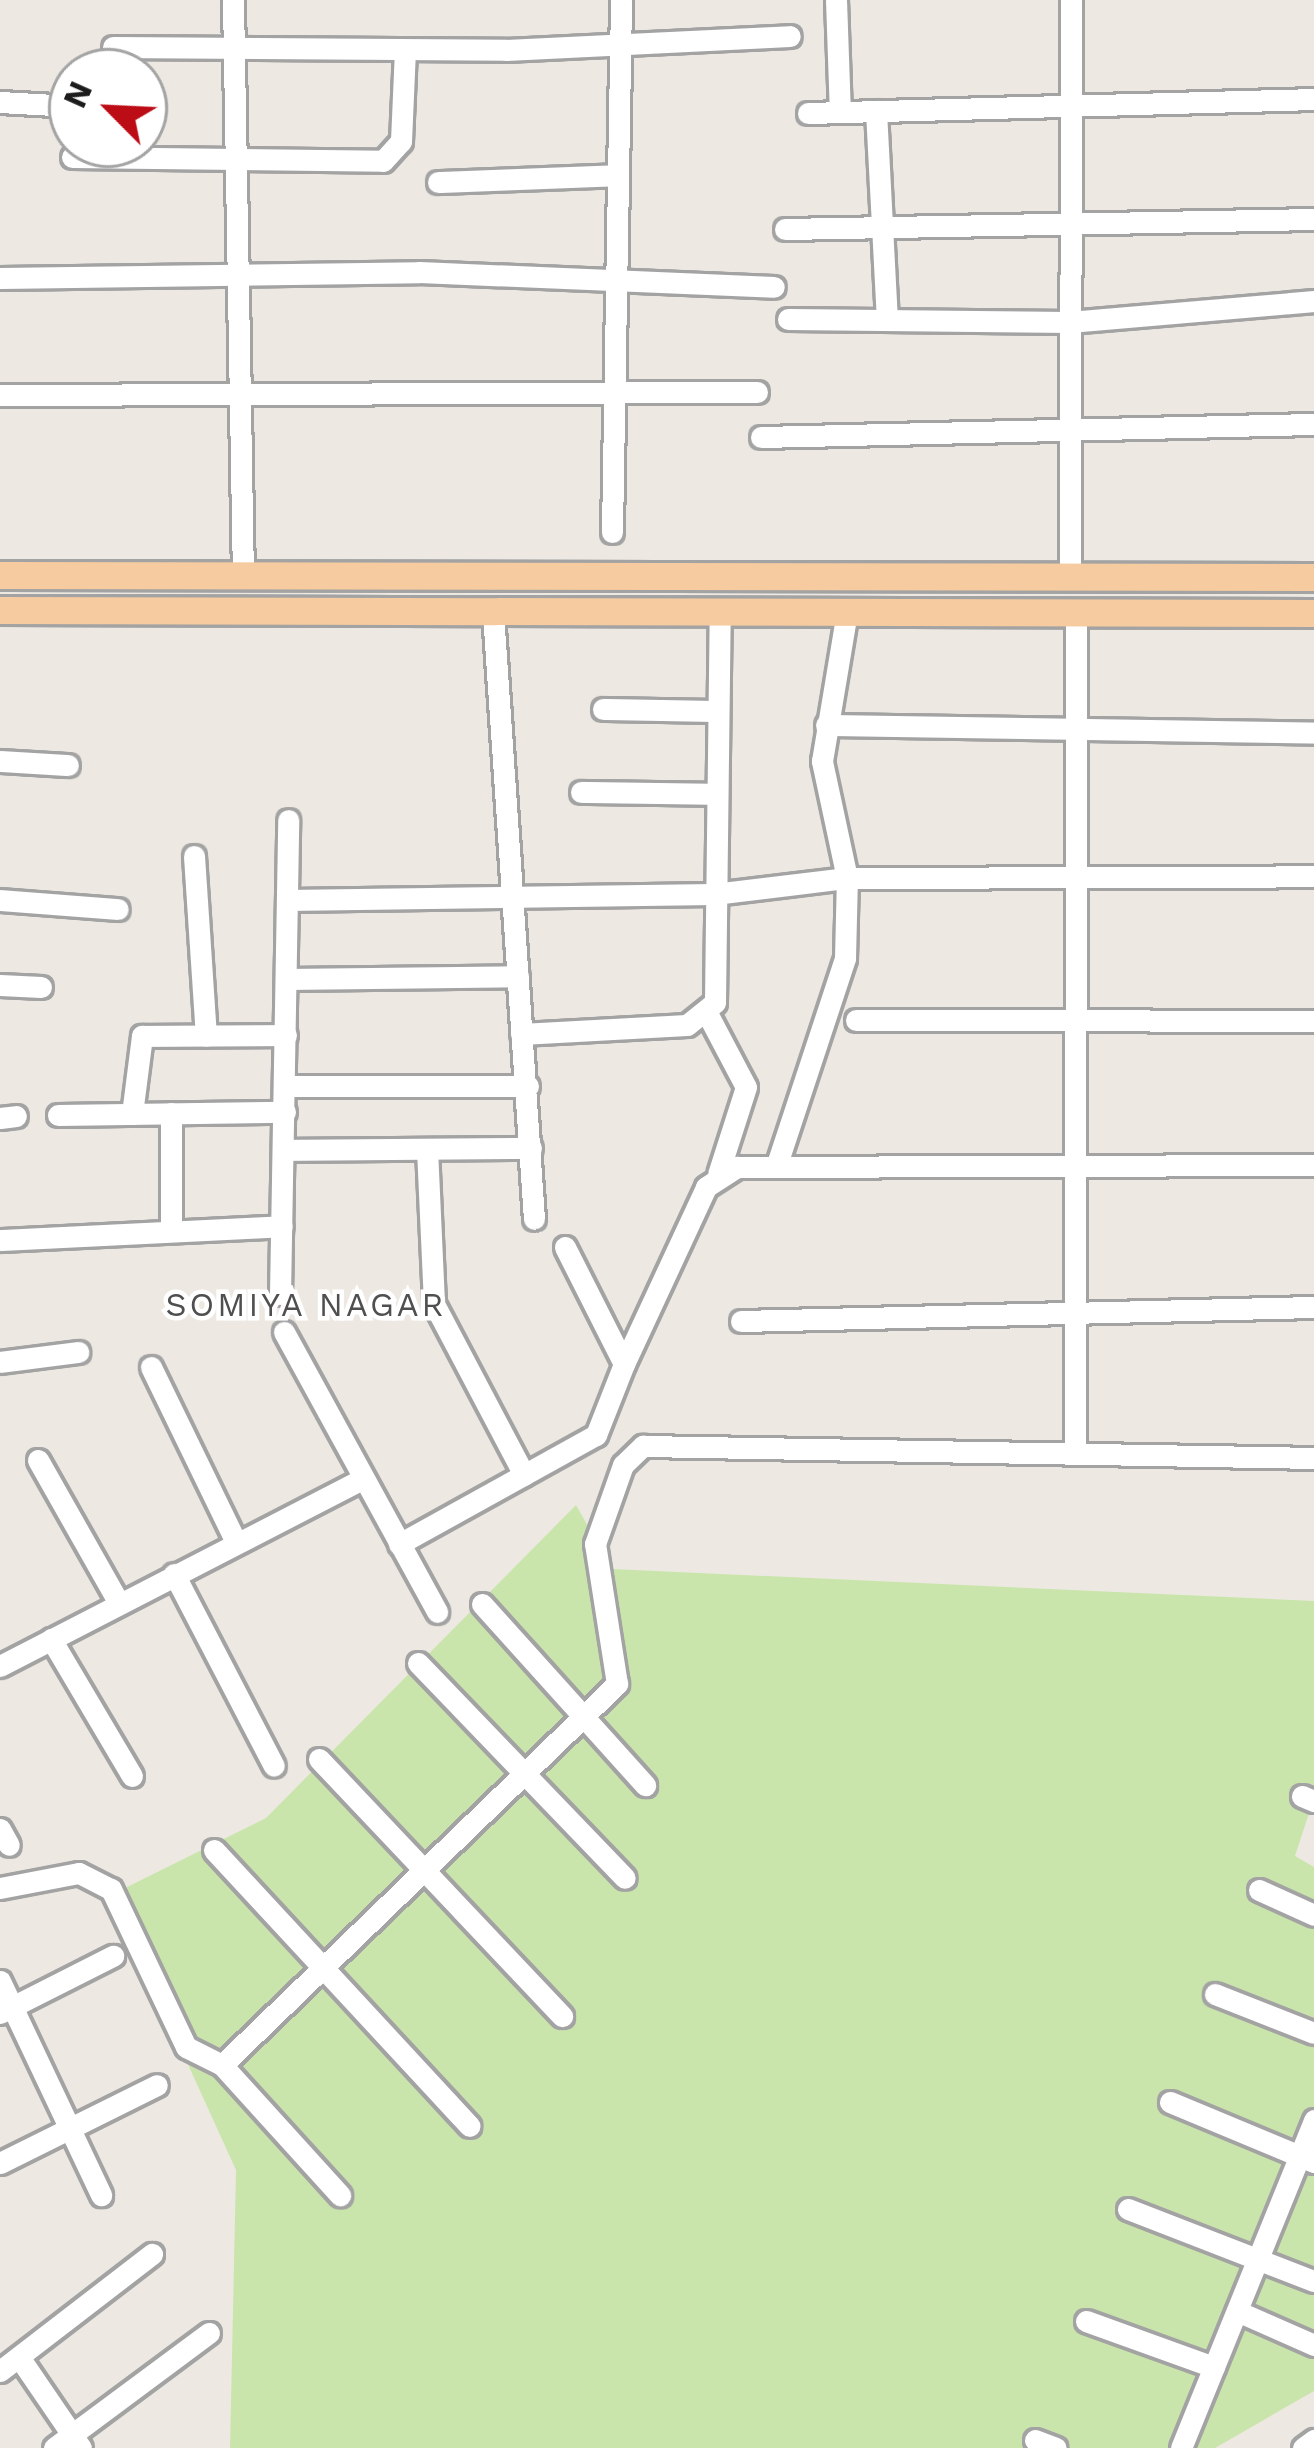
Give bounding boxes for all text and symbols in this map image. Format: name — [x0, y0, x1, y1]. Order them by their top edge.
north arrow — [48, 48, 168, 168]
text: N — [55, 75, 100, 113]
district label: SOMIYA NAGAR — [165, 1285, 447, 1325]

